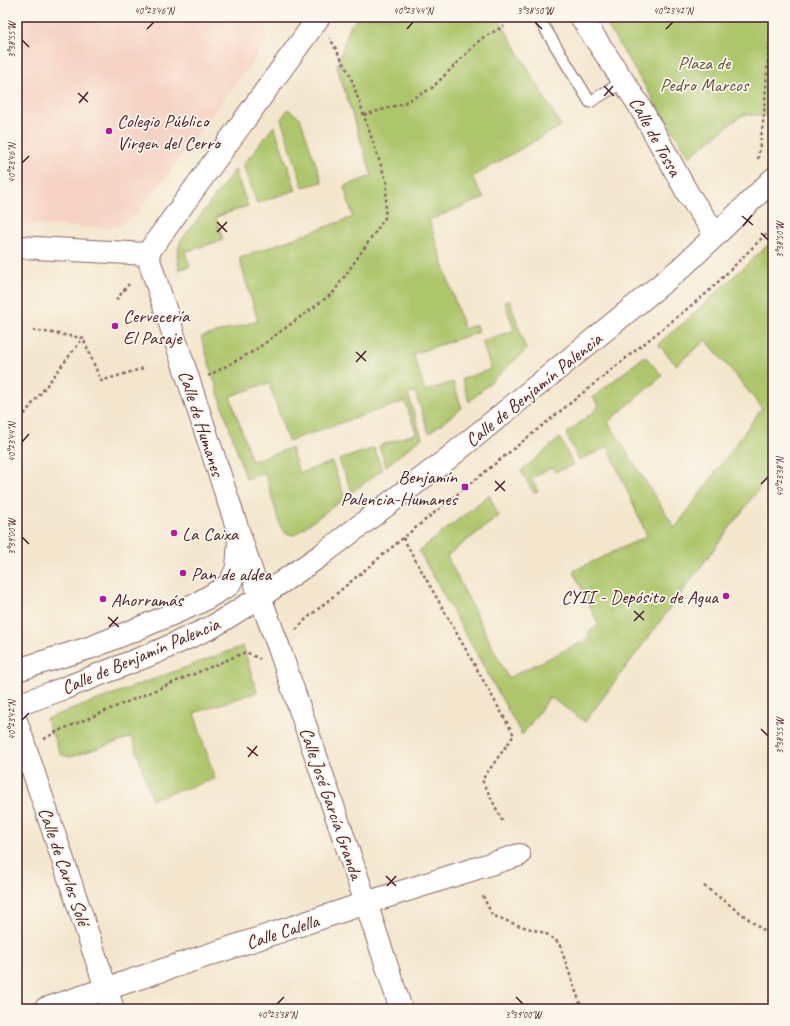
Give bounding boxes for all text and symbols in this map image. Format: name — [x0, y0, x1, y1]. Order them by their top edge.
text: 40°23'46"N — [134, 4, 176, 17]
text: 40°23'44"N — [393, 4, 435, 17]
text: 3°38'50"W — [517, 4, 555, 17]
text: 40°23'42"N — [653, 4, 695, 17]
text: 3°38'55"W — [5, 20, 18, 58]
park label: Plaza de Pedro Marcos — [660, 51, 750, 97]
street label: Calle de Tossa — [624, 93, 687, 182]
place label: Colegio Público Virgen del Cerro — [117, 109, 222, 155]
marker: Colegio Público Virgen del Cerro — [104, 126, 114, 136]
text: 40°23'46"N — [5, 141, 18, 183]
text: 3°38'50"W — [773, 220, 786, 258]
place label: Cervecería El Pasaje — [123, 304, 191, 350]
marker: Cervecería El Pasaje — [110, 321, 120, 331]
street label: Calle de Benjamín Palencia — [460, 326, 608, 452]
street label: Calle de Humanes — [173, 367, 230, 481]
text: 40°23'44"N — [5, 420, 18, 462]
text: 40°23'38"N — [773, 455, 786, 497]
place label: Benjamín Palencia-Humanes — [340, 465, 459, 511]
marker: Benjamín Palencia-Humanes — [460, 482, 470, 492]
text: 3°39'00"W — [5, 517, 18, 555]
place label: La Caixa — [182, 522, 240, 546]
marker: La Caixa — [169, 528, 179, 538]
place label: Pan de aldea — [191, 562, 272, 586]
marker: Pan de aldea — [178, 568, 188, 578]
place label: CYII - Depósito de Agua — [561, 585, 719, 609]
place label: Ahorramás — [111, 588, 185, 612]
marker: CYII - Depósito de Agua — [721, 591, 731, 601]
marker: Ahorramás — [98, 594, 108, 604]
street label: Calle de Benjamín Palencia — [58, 611, 224, 700]
text: 40°23'42"N — [5, 698, 18, 740]
text: 3°38'55"W — [773, 716, 786, 754]
street label: Calle José García Granda — [294, 724, 369, 885]
street label: Calle de Carlos Solé — [33, 804, 96, 931]
street label: Calle Calella — [243, 909, 323, 955]
text: 40°23'38"N — [257, 1008, 299, 1021]
text: 3°39'00"W — [505, 1008, 543, 1021]

